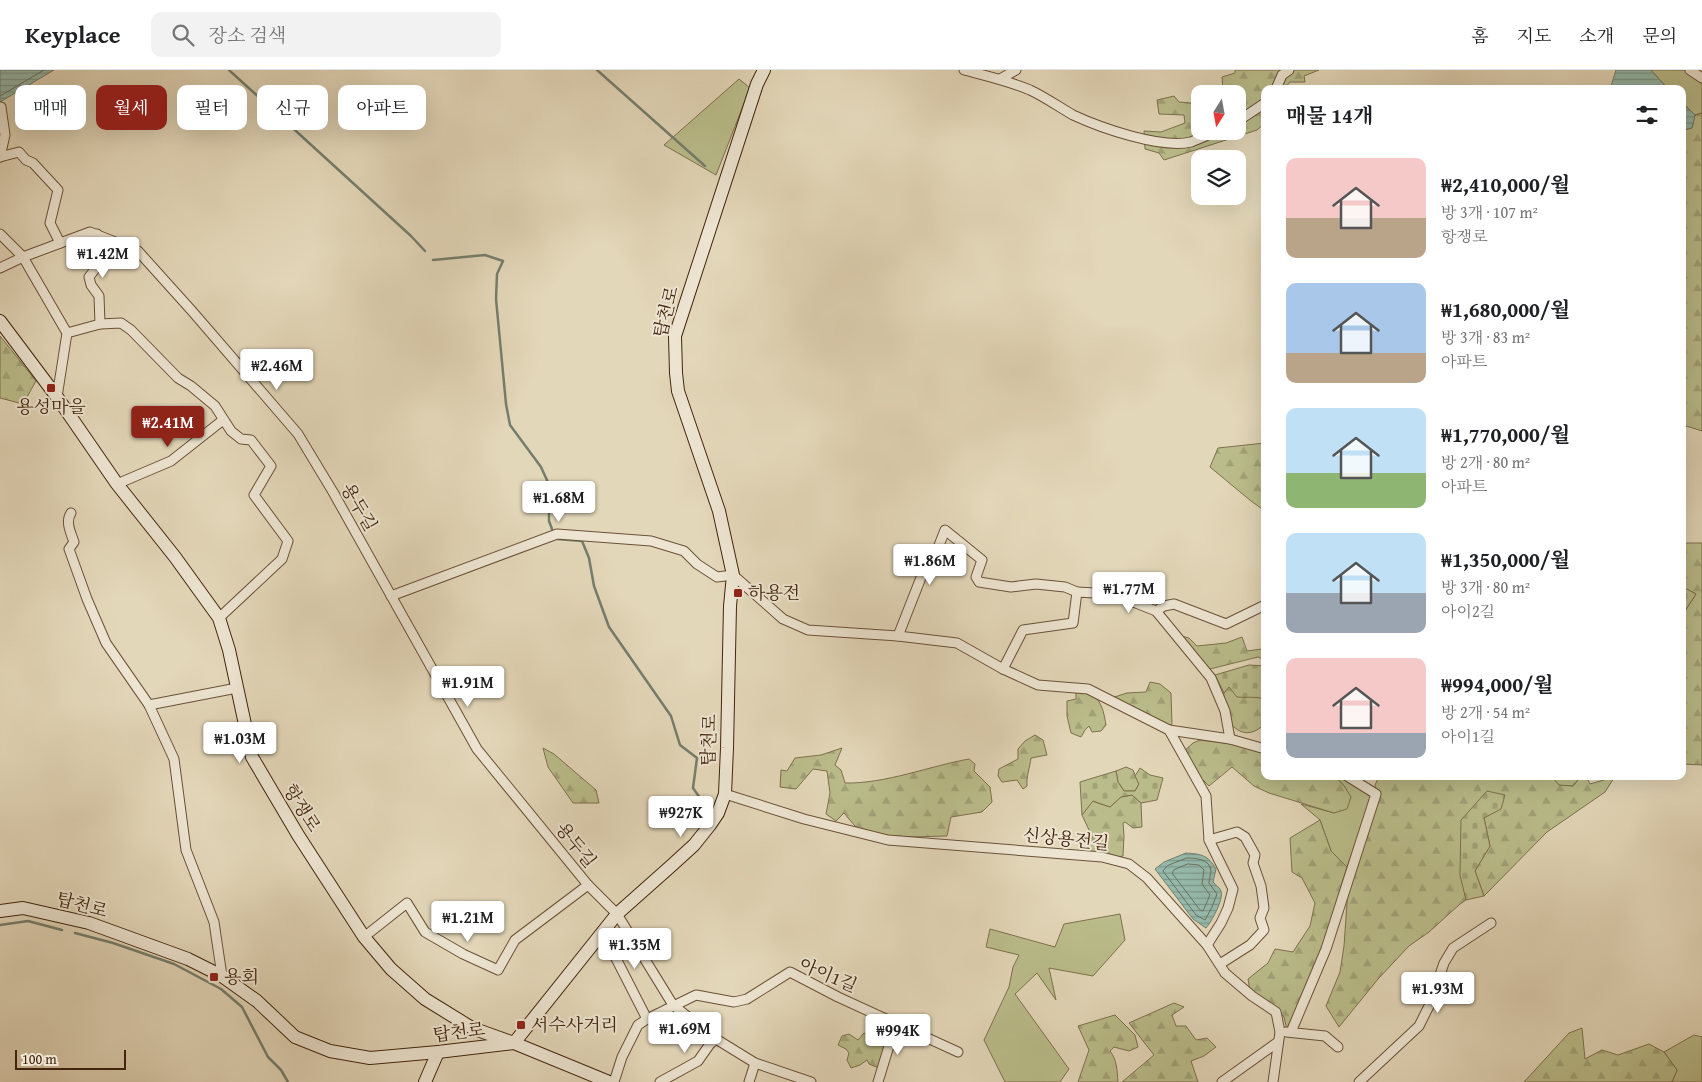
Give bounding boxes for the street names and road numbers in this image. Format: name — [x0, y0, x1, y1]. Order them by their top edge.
street label: 탑천로 — [646, 283, 685, 340]
street label: 용두길 — [335, 477, 384, 536]
street label: 탑천로 — [694, 713, 723, 767]
street label: 항쟁로 — [277, 778, 328, 837]
street label: 용두길 — [549, 816, 603, 873]
street label: 신상용전길 — [1021, 821, 1111, 856]
street label: 탑천로 — [53, 885, 111, 924]
street label: 아이1길 — [795, 950, 861, 999]
street label: 탑천로 — [431, 1015, 486, 1048]

